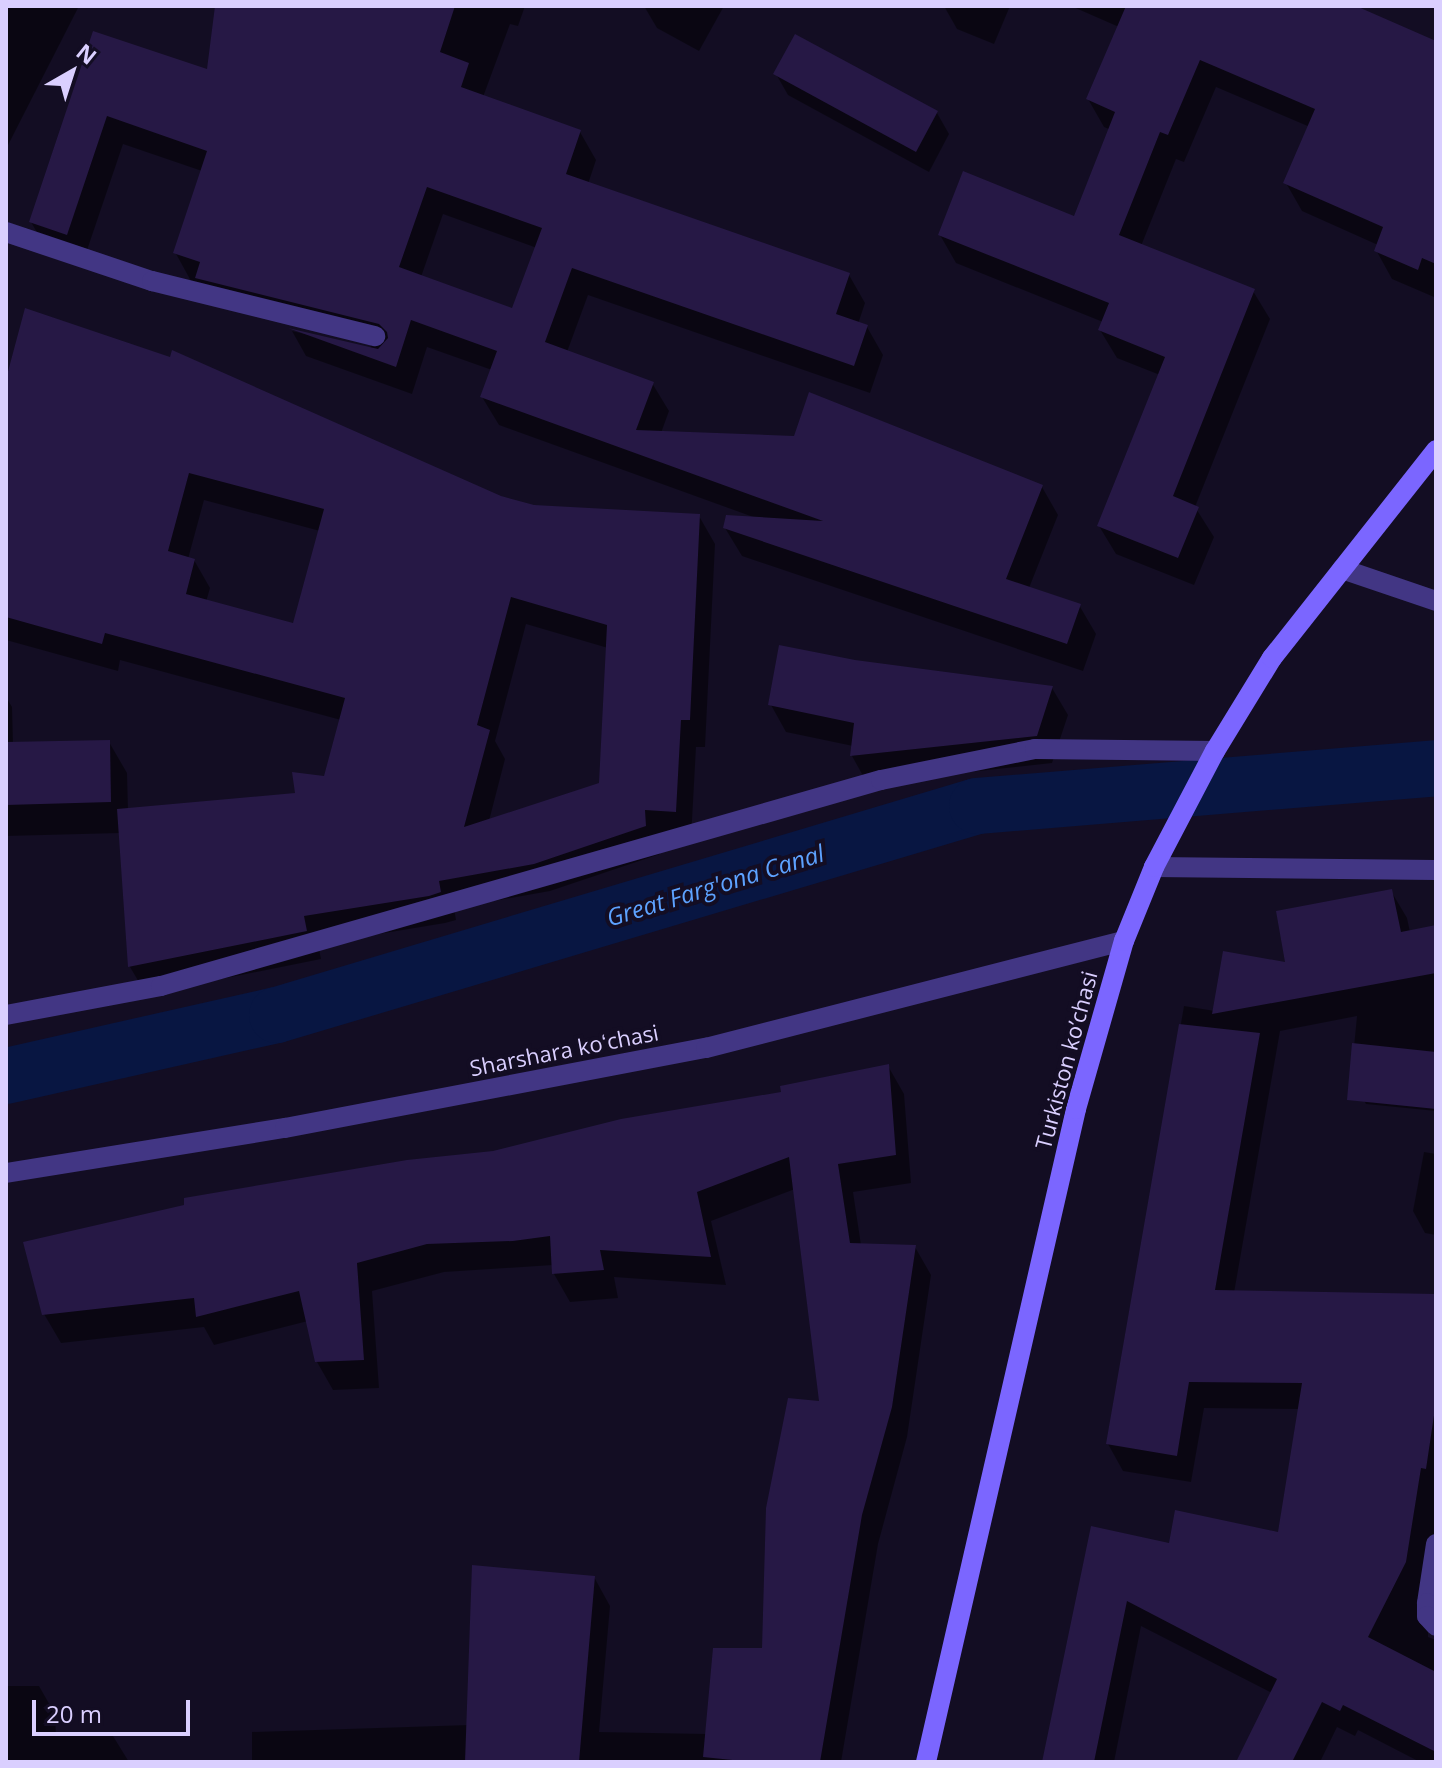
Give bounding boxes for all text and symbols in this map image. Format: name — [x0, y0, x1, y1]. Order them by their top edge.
north arrow — [32, 32, 112, 112]
text: N — [71, 36, 103, 71]
water label: Great Farg'ona Canal — [603, 838, 827, 932]
street label: Turkiston ko’chasi — [1030, 968, 1102, 1152]
street label: Sharshara koʻchasi — [467, 1019, 661, 1081]
scale bar — [36, 1684, 194, 1734]
text: 20 m — [46, 1697, 102, 1730]

